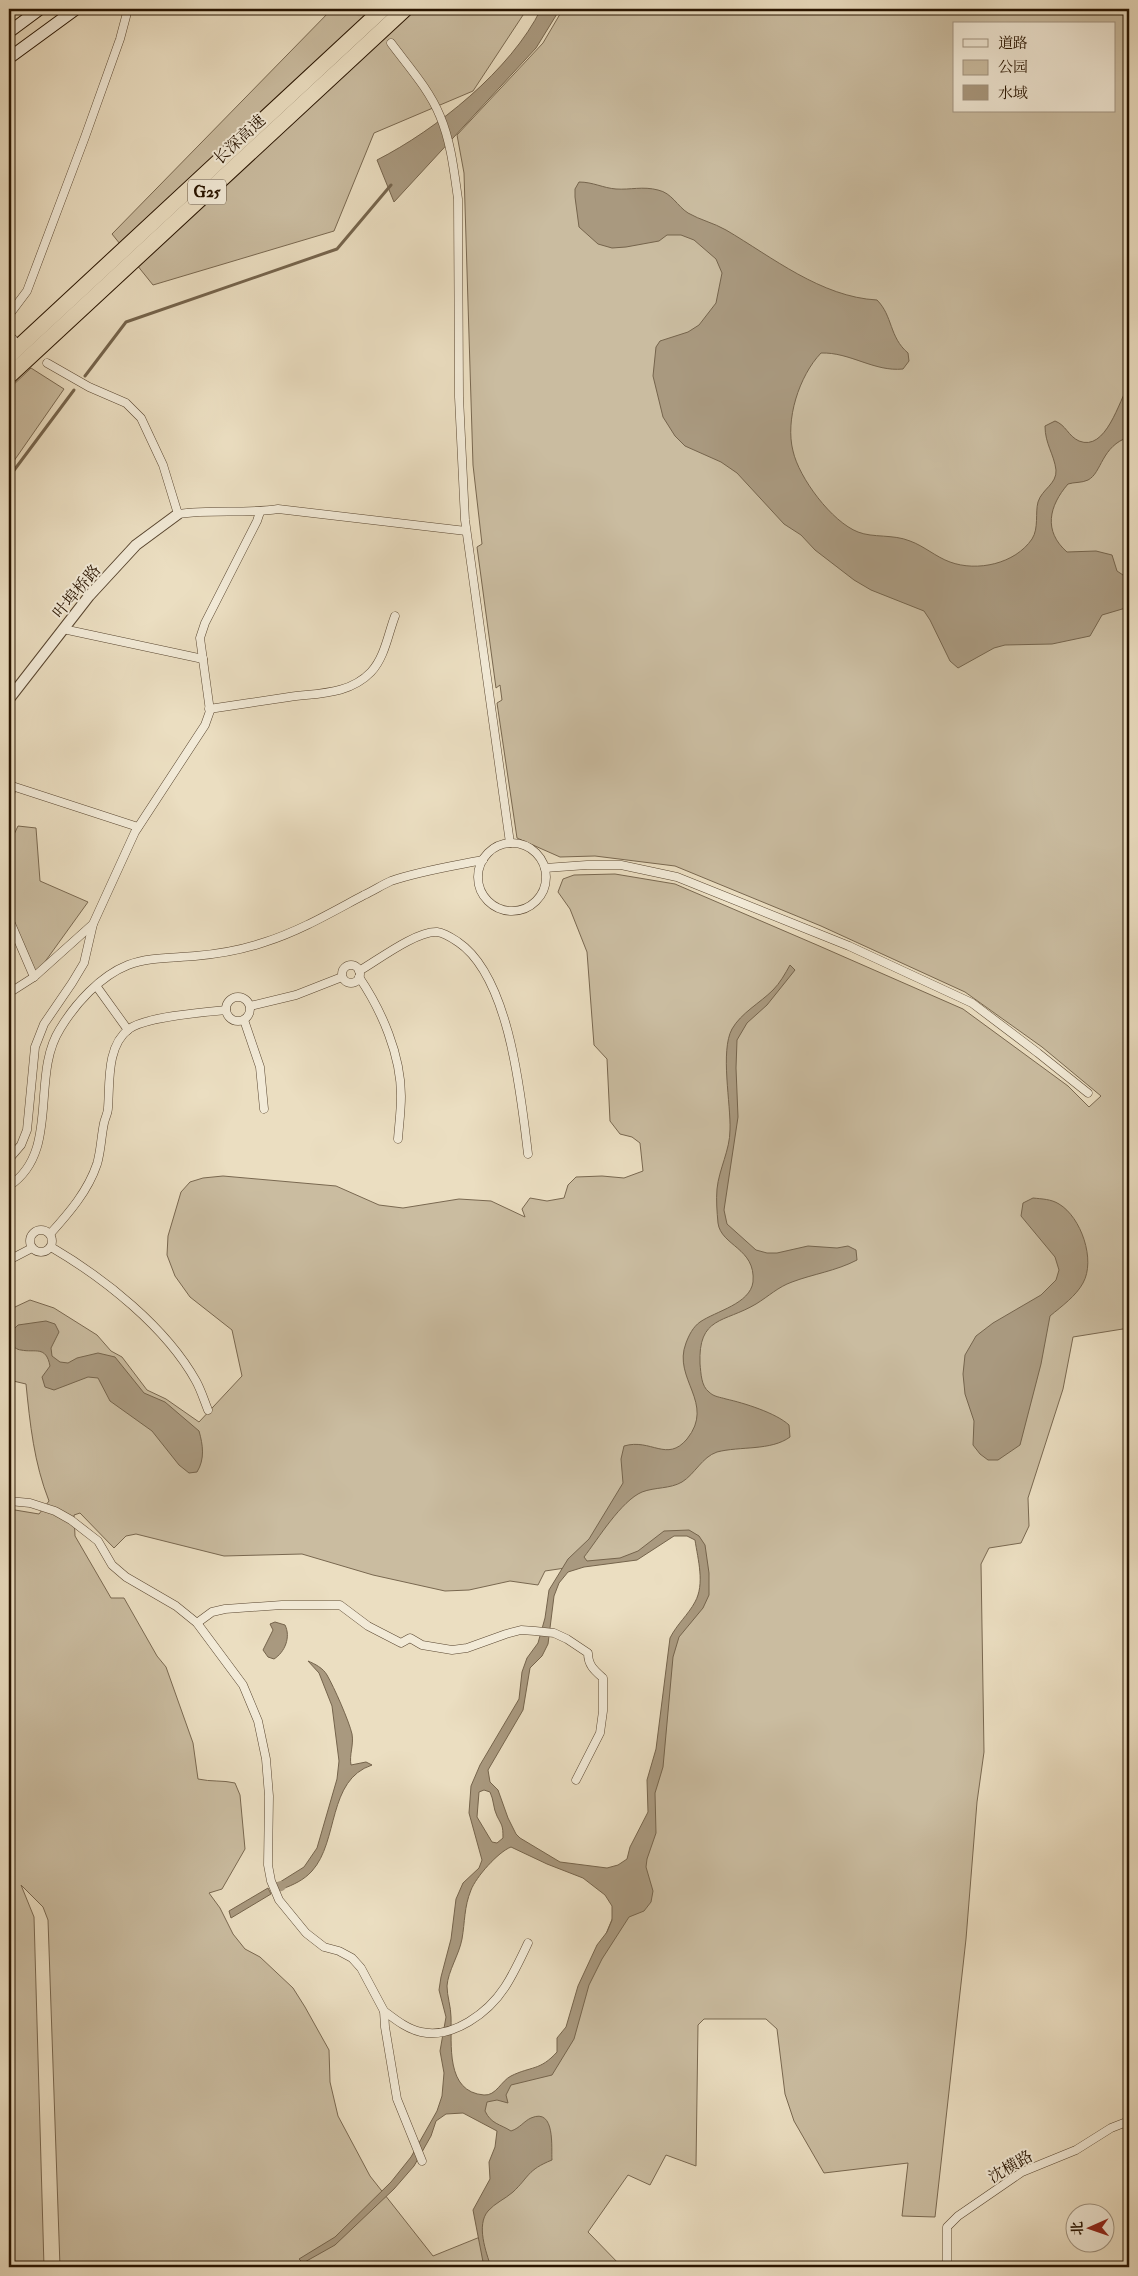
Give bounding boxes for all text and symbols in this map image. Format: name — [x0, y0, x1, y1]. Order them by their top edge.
legend — [953, 22, 1116, 112]
text: 道路 — [998, 34, 1028, 53]
text: 公园 — [998, 58, 1028, 77]
text: 水域 — [998, 84, 1028, 103]
street label: 长深高速 — [209, 111, 270, 169]
road number: G25 — [188, 180, 226, 204]
street label: 叶埠桥路 — [49, 561, 105, 623]
street label: 沈横路 — [985, 2146, 1036, 2188]
north arrow — [1066, 2204, 1116, 2254]
text: 北 — [1069, 2221, 1086, 2236]

